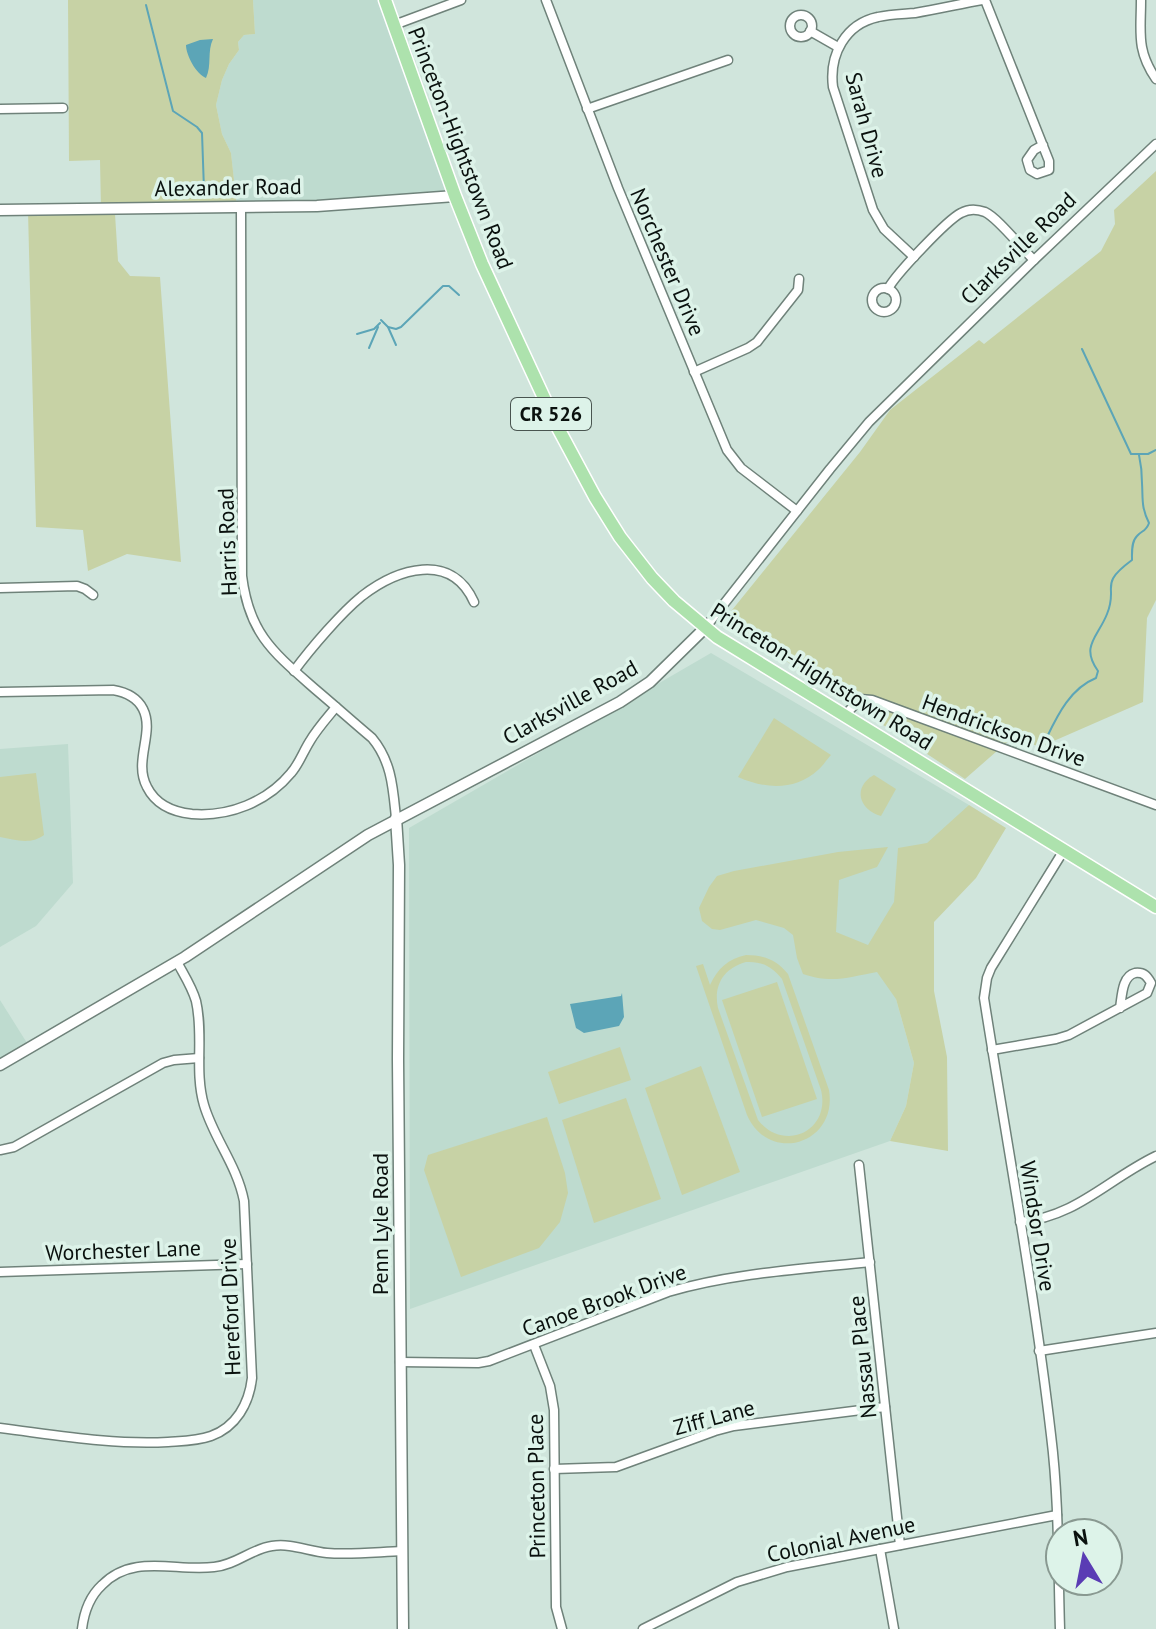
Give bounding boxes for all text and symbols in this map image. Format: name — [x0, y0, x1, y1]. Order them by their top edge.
street label: Princeton-Hightstown Road — [402, 23, 520, 273]
street label: Sarah Drive — [839, 69, 895, 181]
street label: Alexander Road — [154, 172, 302, 202]
street label: Norchester Drive — [624, 184, 712, 340]
street label: Clarksville Road — [954, 186, 1082, 310]
road number: CR 526 — [511, 398, 591, 430]
street label: Harris Road — [211, 487, 243, 597]
street label: Princeton-Hightstown Road — [706, 596, 938, 756]
street label: Clarksville Road — [498, 653, 642, 751]
street label: Hendrickson Drive — [918, 687, 1090, 773]
street label: Penn Lyle Road — [366, 1153, 394, 1295]
street label: Windsor Drive — [1014, 1159, 1062, 1293]
street label: Worchester Lane — [45, 1233, 201, 1267]
street label: Hereford Drive — [214, 1238, 246, 1376]
street label: Canoe Brook Drive — [518, 1257, 690, 1343]
street label: Nassau Place — [842, 1294, 882, 1420]
street label: Ziff Lane — [670, 1393, 758, 1441]
street label: Princeton Place — [521, 1413, 551, 1559]
street label: Colonial Avenue — [764, 1510, 918, 1568]
north arrow — [1044, 1517, 1124, 1597]
text: N — [1071, 1522, 1090, 1552]

